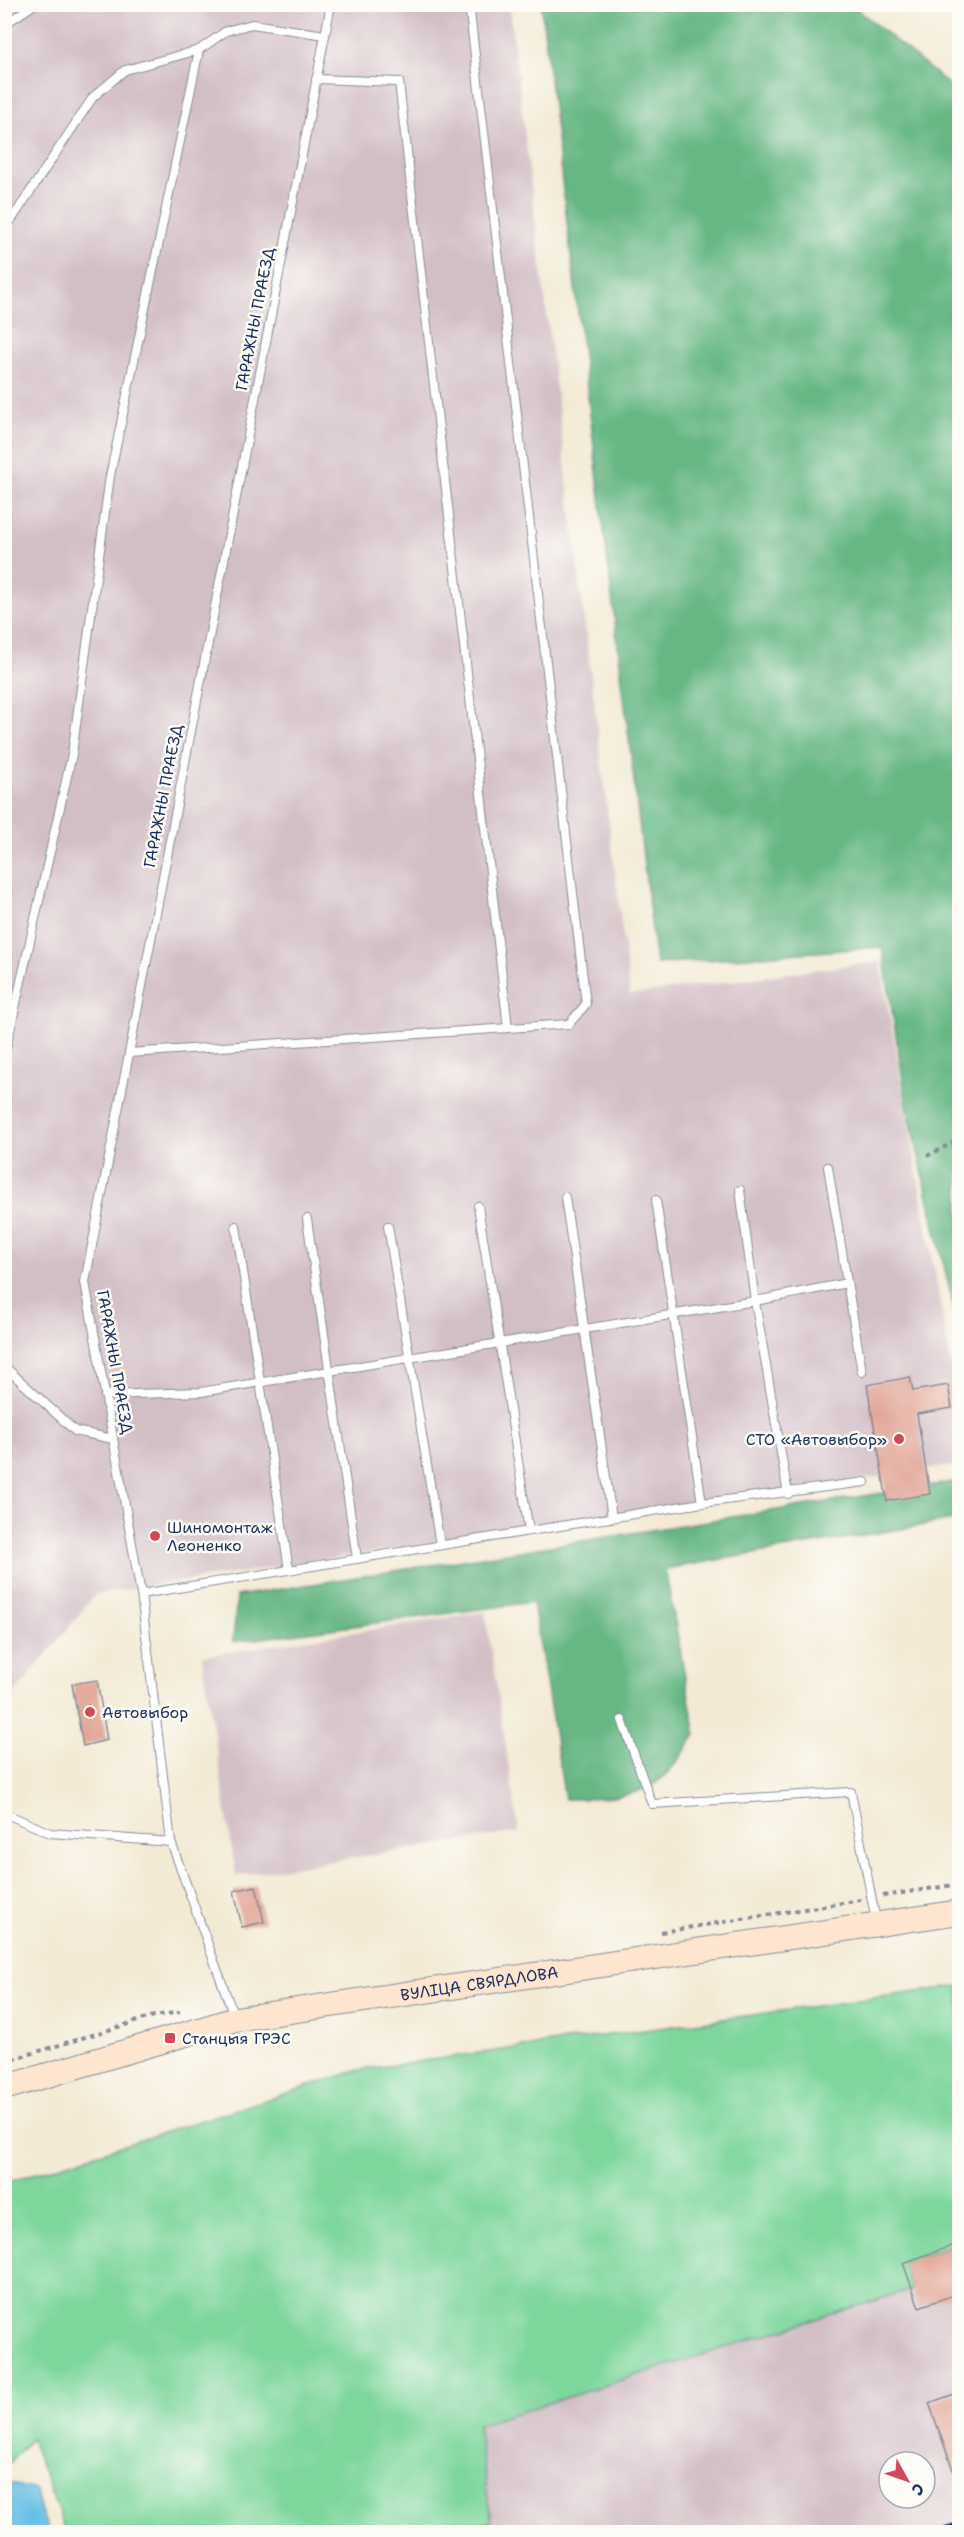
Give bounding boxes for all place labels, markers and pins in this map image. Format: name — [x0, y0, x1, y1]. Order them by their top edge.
place label: СТО «Автовыбор» — [746, 1429, 887, 1450]
marker: СТО «Автовыбор» — [892, 1432, 906, 1446]
place label: Шиномонтаж Леоненко — [167, 1517, 273, 1556]
marker: Шиномонтаж Леоненко — [148, 1529, 162, 1543]
place label: Автовыбор — [102, 1702, 188, 1723]
marker: Автовыбор — [83, 1705, 97, 1719]
place label: Станцыя ГРЭС — [182, 2028, 291, 2049]
marker: Станцыя ГРЭС — [163, 2031, 177, 2045]

